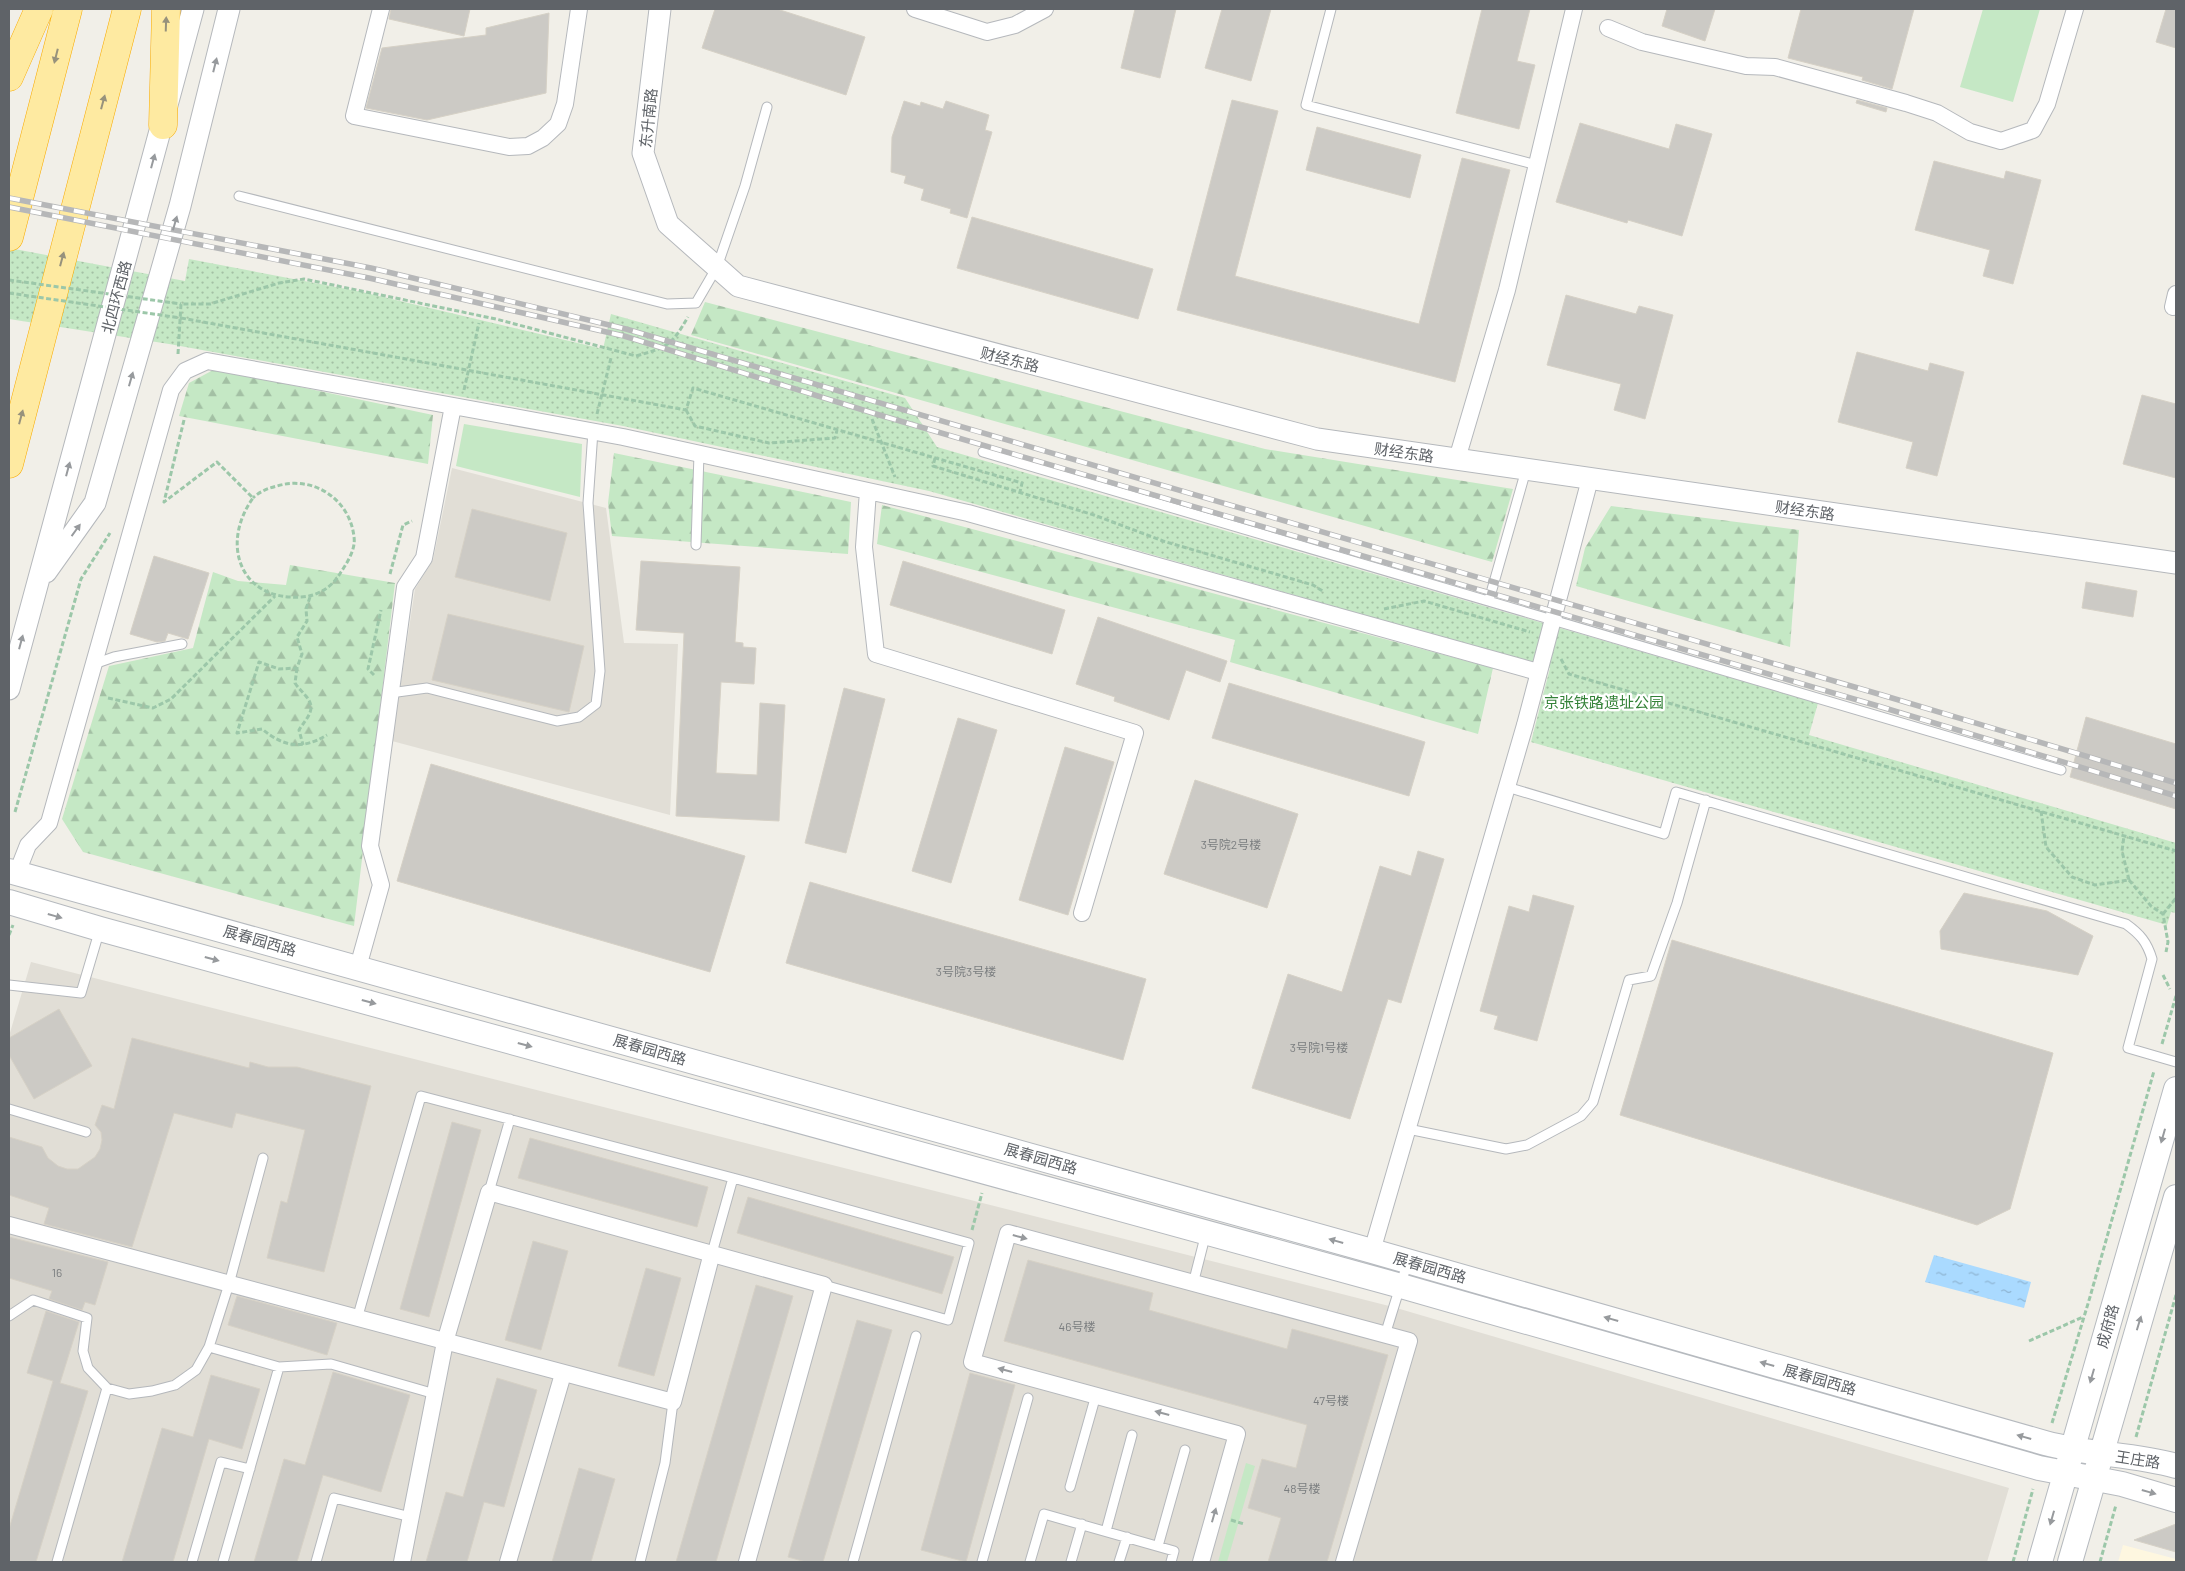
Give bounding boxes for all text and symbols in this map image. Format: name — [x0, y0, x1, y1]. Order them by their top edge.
one-way arrow — [162, 16, 170, 32]
one-way arrow — [51, 48, 59, 63]
one-way arrow — [211, 58, 219, 73]
street label: 东升南路 — [636, 87, 660, 149]
one-way arrow — [99, 95, 107, 110]
one-way arrow — [149, 153, 157, 168]
one-way arrow — [172, 215, 180, 230]
one-way arrow — [58, 252, 66, 267]
street label: 北四环西路 — [98, 258, 134, 336]
street label: 财经东路 — [979, 343, 1041, 375]
one-way arrow — [127, 371, 135, 386]
one-way arrow — [17, 409, 25, 424]
street label: 财经东路 — [1373, 439, 1435, 465]
one-way arrow — [65, 462, 73, 477]
street label: 财经东路 — [1774, 497, 1836, 523]
one-way arrow — [70, 524, 81, 537]
one-way arrow — [18, 634, 26, 649]
park label: 京张铁路遗址公园 — [1544, 693, 1664, 711]
house number: 3号院2号楼 — [1201, 837, 1261, 851]
one-way arrow — [48, 912, 63, 920]
street label: 展春园西路 — [221, 921, 299, 959]
one-way arrow — [204, 956, 219, 964]
house number: 3号院3号楼 — [936, 964, 996, 978]
one-way arrow — [361, 999, 376, 1007]
street label: 展春园西路 — [611, 1030, 689, 1068]
house number: 3号院1号楼 — [1290, 1040, 1348, 1054]
one-way arrow — [518, 1042, 533, 1050]
one-way arrow — [2158, 1129, 2166, 1144]
street label: 展春园西路 — [1002, 1139, 1080, 1177]
one-way arrow — [1013, 1233, 1028, 1241]
one-way arrow — [1329, 1236, 1344, 1244]
street label: 展春园西路 — [1391, 1248, 1469, 1286]
house number: 16 — [52, 1265, 62, 1279]
street label: 成府路 — [2092, 1302, 2122, 1350]
one-way arrow — [1603, 1315, 1618, 1323]
one-way arrow — [2135, 1316, 2143, 1331]
house number: 46号楼 — [1059, 1319, 1095, 1333]
one-way arrow — [1759, 1359, 1774, 1367]
street label: 展春园西路 — [1781, 1360, 1859, 1398]
one-way arrow — [997, 1366, 1012, 1374]
one-way arrow — [2088, 1369, 2096, 1384]
house number: 47号楼 — [1313, 1393, 1349, 1407]
one-way arrow — [1154, 1408, 1169, 1416]
one-way arrow — [2016, 1433, 2032, 1441]
street label: 王庄路 — [2114, 1447, 2162, 1471]
house number: 48号楼 — [1284, 1481, 1320, 1495]
one-way arrow — [2142, 1488, 2157, 1496]
one-way arrow — [1210, 1508, 1218, 1523]
one-way arrow — [2048, 1511, 2056, 1526]

